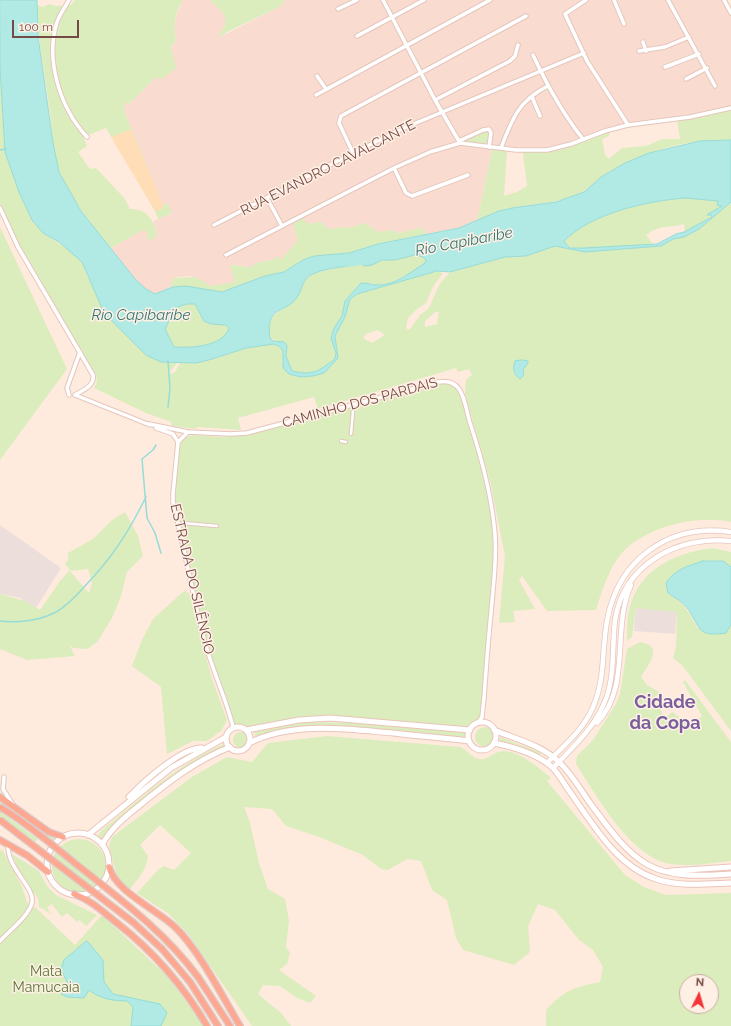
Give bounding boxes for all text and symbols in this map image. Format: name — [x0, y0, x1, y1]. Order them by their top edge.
scale bar — [14, 12, 81, 38]
text: 100 m — [19, 20, 53, 34]
street label: RUA EVANDRO CAVALCANTE — [238, 117, 418, 219]
water label: Rio Capibaribe — [414, 224, 514, 260]
water label: Rio Capibaribe — [92, 306, 190, 324]
street label: CAMINHO DOS PARDAIS — [280, 374, 440, 432]
street label: ESTRADA DO SILÊNCIO — [167, 502, 217, 656]
district label: Cidade da Copa — [629, 692, 701, 734]
park label: Mata Mamucaia — [12, 964, 80, 996]
north arrow — [679, 974, 719, 1014]
text: N — [695, 976, 705, 989]

